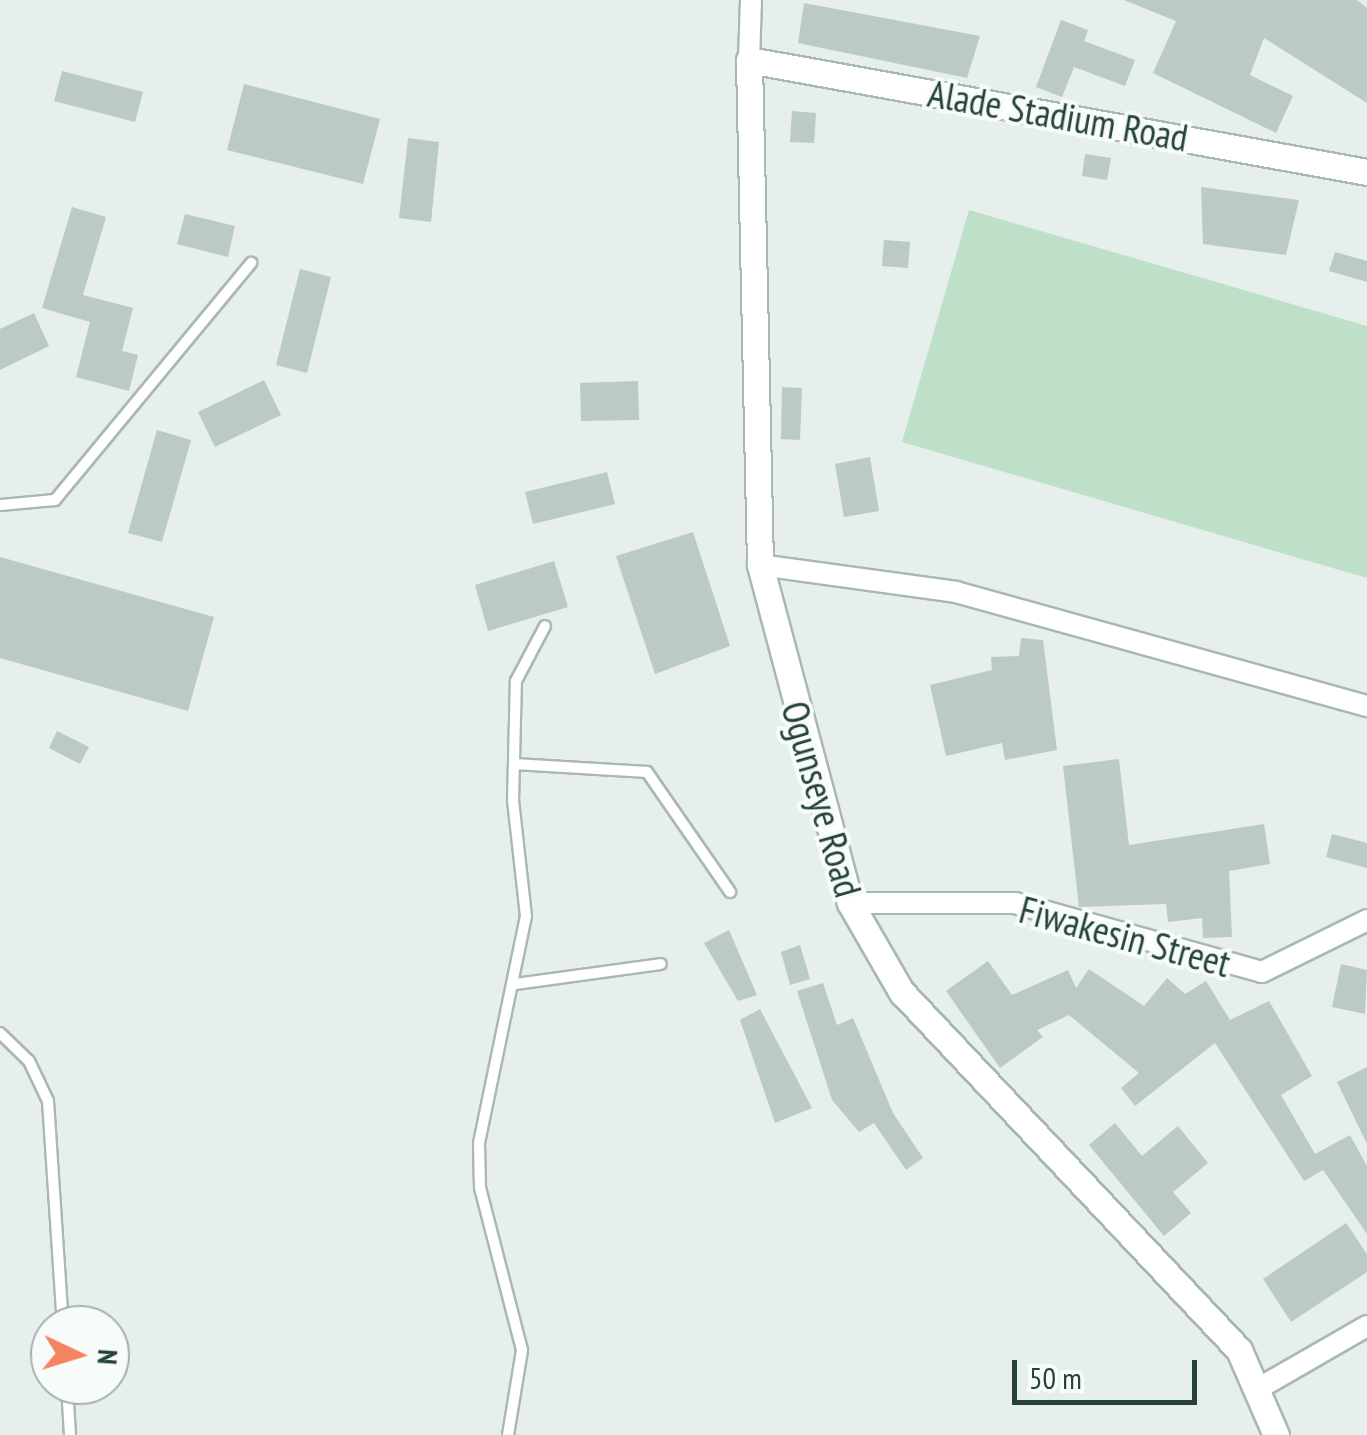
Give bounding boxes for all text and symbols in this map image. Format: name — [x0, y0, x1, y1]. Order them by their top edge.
street label: Alade Stadium Road — [925, 70, 1191, 160]
street label: Ogunseye Road — [772, 696, 872, 902]
street label: Fiwakesin Street — [1015, 886, 1235, 986]
north arrow — [30, 1305, 130, 1405]
scale bar — [1017, 1340, 1202, 1402]
text: N — [89, 1348, 127, 1366]
text: 50 m — [1029, 1358, 1082, 1397]

